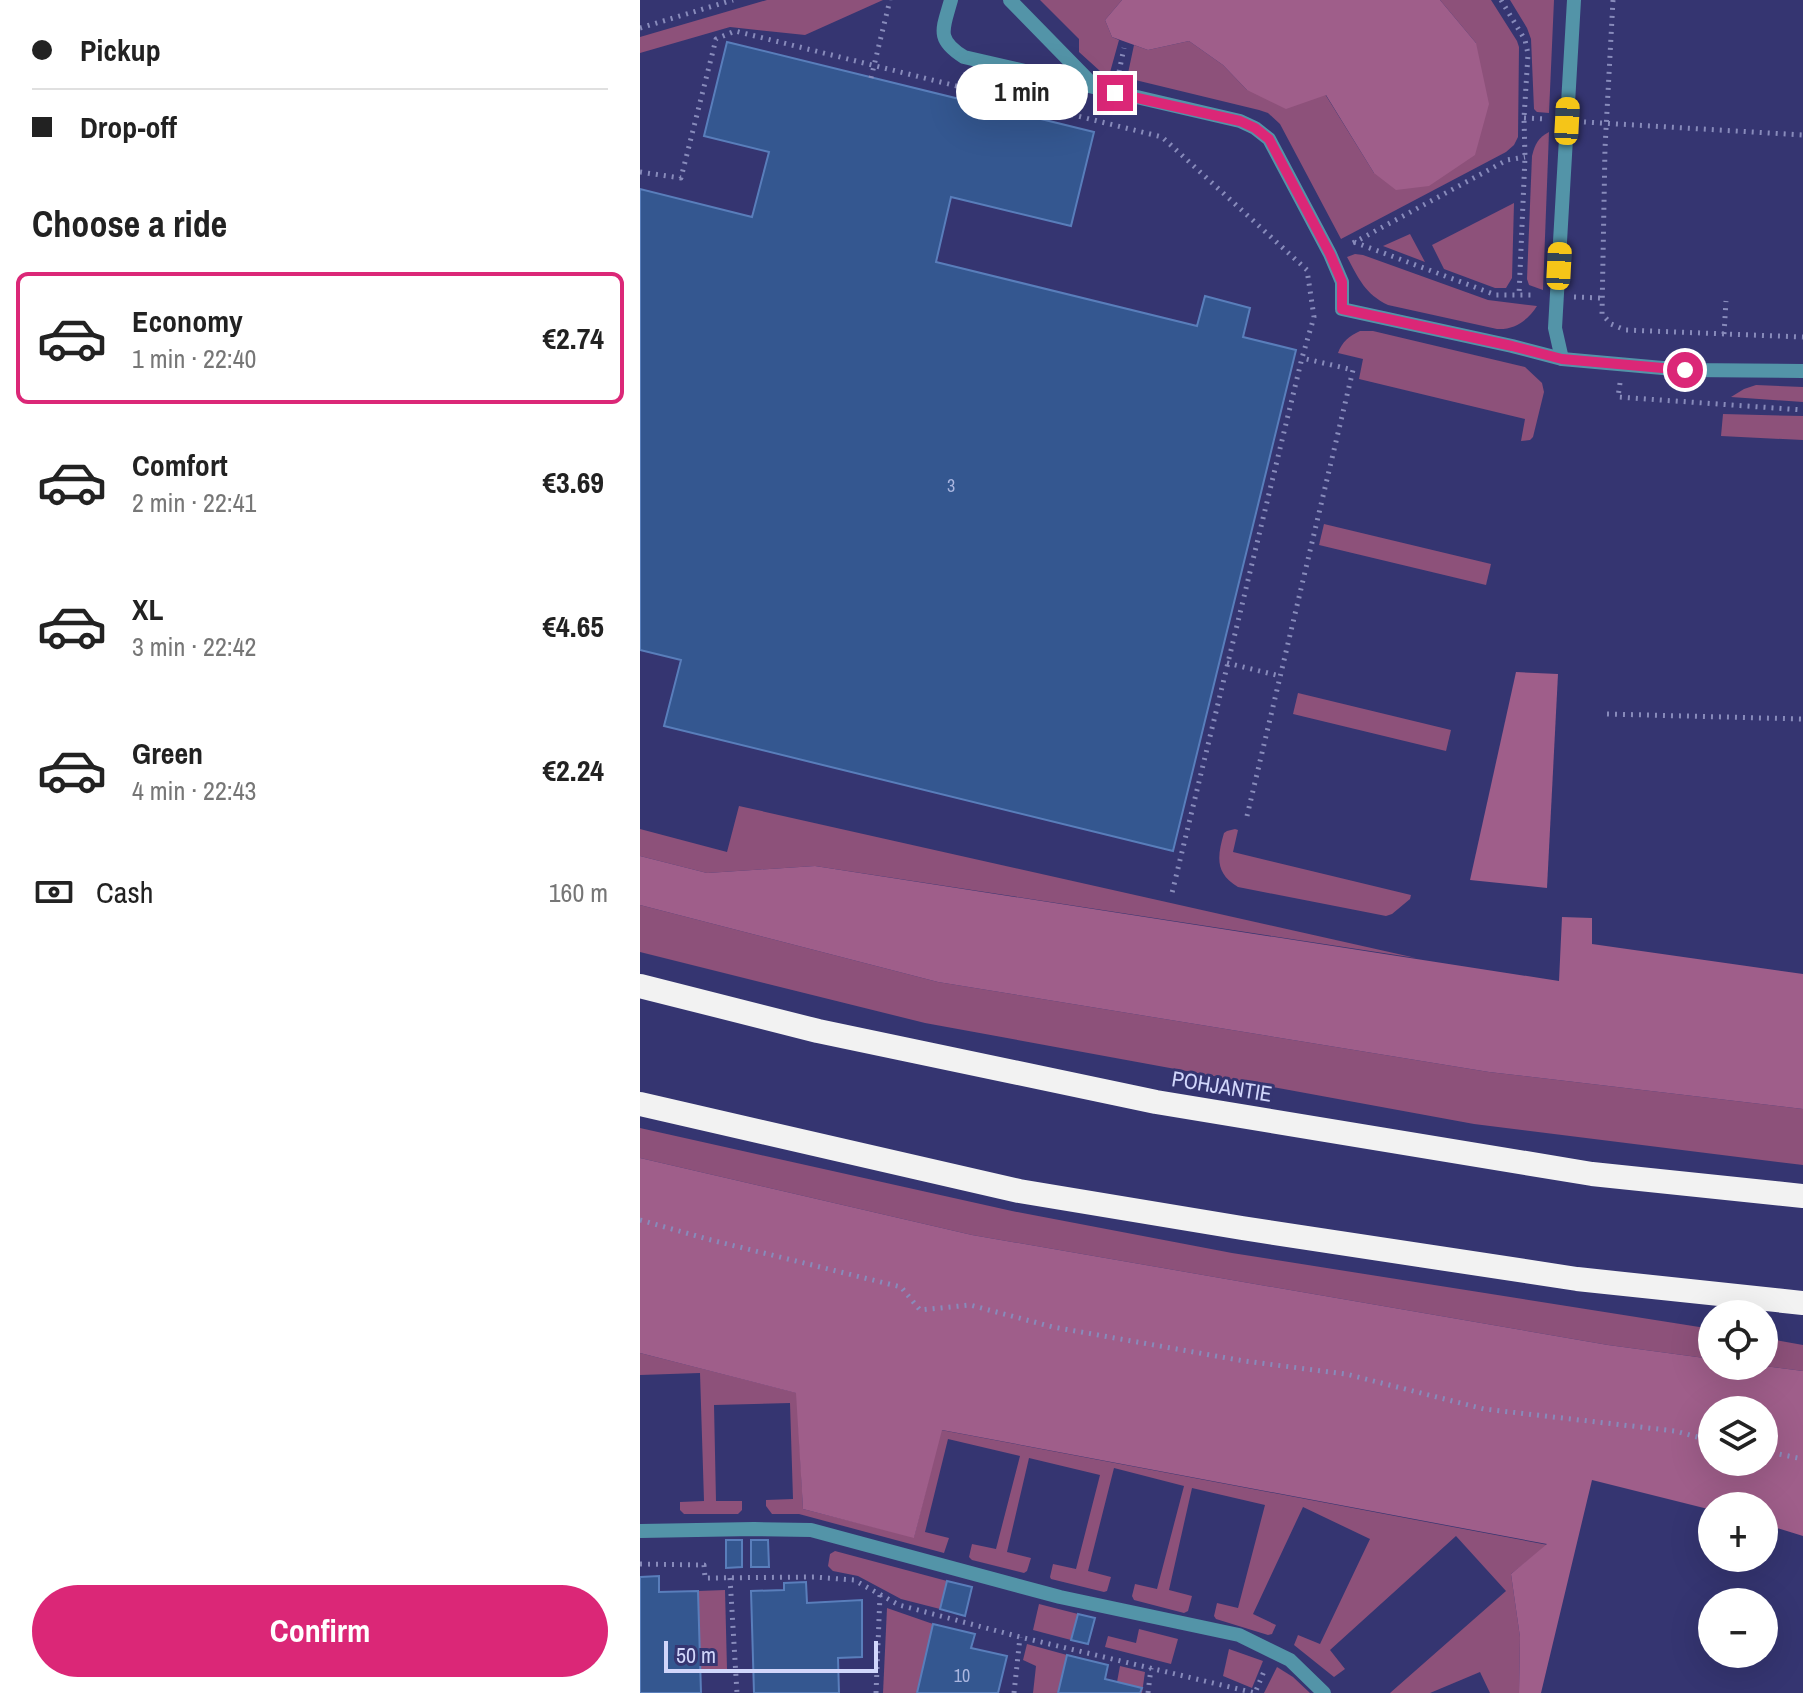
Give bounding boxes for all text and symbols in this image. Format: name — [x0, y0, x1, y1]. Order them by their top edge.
text: Pickup — [80, 30, 161, 70]
callout: 1 min — [955, 65, 1087, 121]
text: 1 min — [994, 74, 1050, 109]
route end — [1097, 75, 1133, 111]
car — [1554, 96, 1580, 146]
text: Drop-off — [80, 107, 177, 147]
text: Choose a ride — [32, 200, 227, 248]
car — [1546, 241, 1572, 291]
text: Economy — [132, 301, 243, 341]
icon: car — [36, 302, 108, 374]
text: €2.74 — [542, 318, 604, 358]
text: 1 min · 22:40 — [132, 341, 256, 376]
route start — [1667, 352, 1703, 388]
text: Comfort — [132, 445, 228, 485]
icon: car — [36, 446, 108, 518]
text: €3.69 — [542, 462, 604, 502]
house number: 3 — [947, 473, 955, 498]
text: 2 min · 22:41 — [132, 485, 256, 520]
text: XL — [132, 589, 163, 629]
icon: car — [36, 590, 108, 662]
text: €4.65 — [542, 606, 604, 646]
text: 3 min · 22:42 — [132, 629, 256, 664]
text: Green — [132, 733, 203, 773]
icon: car — [36, 734, 108, 806]
text: €2.24 — [542, 750, 604, 790]
text: 4 min · 22:43 — [132, 773, 256, 808]
icon: cash — [32, 870, 76, 914]
text: Cash — [96, 872, 153, 912]
text: 160 m — [549, 875, 608, 910]
street label: POHJANTIE — [1170, 1063, 1274, 1109]
map controls — [1698, 1300, 1778, 1668]
button: locate — [1698, 1300, 1778, 1380]
button: layers — [1698, 1396, 1778, 1476]
button: + — [1698, 1492, 1778, 1572]
button: Confirm — [32, 1585, 608, 1677]
button: − — [1698, 1588, 1778, 1668]
scale bar — [664, 1637, 878, 1673]
text: 50 m — [676, 1640, 716, 1670]
house number: 10 — [954, 1663, 970, 1688]

